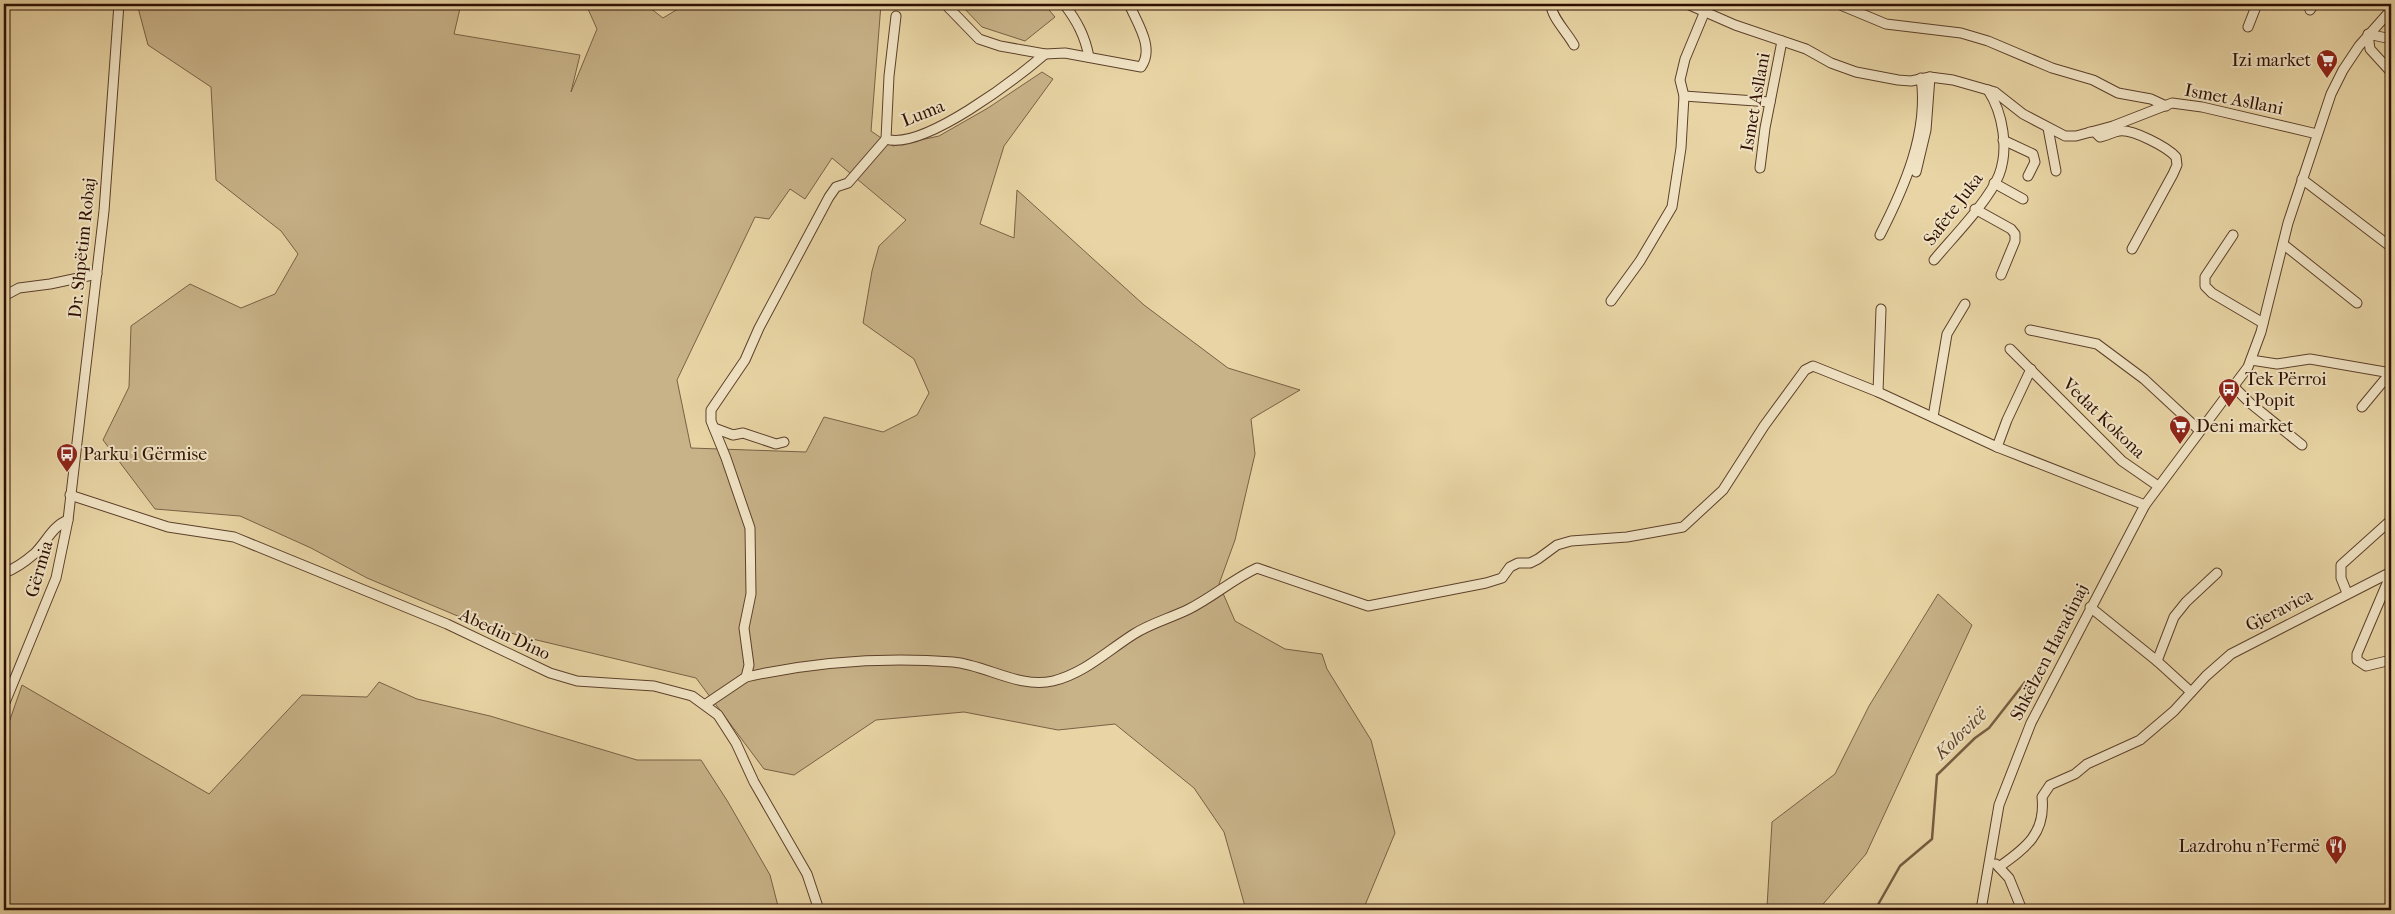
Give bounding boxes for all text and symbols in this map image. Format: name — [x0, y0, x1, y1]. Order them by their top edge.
supermarket icon: Izi market — [2315, 48, 2339, 79]
street label: Ismet Asllani — [1736, 50, 1775, 153]
place label: Izi market — [2232, 50, 2312, 71]
street label: Ismet Asllani — [2183, 80, 2286, 119]
street label: Luma — [899, 95, 948, 131]
street label: Safete Juka — [1919, 168, 1988, 250]
street label: Dr. Shpëtim Robaj — [65, 177, 100, 319]
place label: Tek Përroi i Popit — [2245, 369, 2327, 411]
street label: Vedat Kokona — [2057, 373, 2150, 463]
bus stop icon: Tek Përroi i Popit — [2217, 377, 2241, 408]
supermarket icon: Deni market — [2168, 414, 2192, 445]
place label: Deni market — [2196, 416, 2294, 437]
bus stop icon: Parku i Gërmise — [55, 442, 79, 473]
place label: Parku i Gërmise — [83, 444, 207, 465]
street label: Gërmia — [21, 538, 58, 600]
street label: Shkëlzen Haradinaj — [2006, 580, 2093, 724]
street label: Gjeravica — [2242, 584, 2317, 636]
street label: Abedin Dino — [455, 604, 554, 665]
water label: Kolovicë — [1928, 702, 1993, 765]
restaurant icon: Lazdrohu n’Fermë — [2324, 834, 2348, 865]
place label: Lazdrohu n’Fermë — [2178, 836, 2320, 857]

